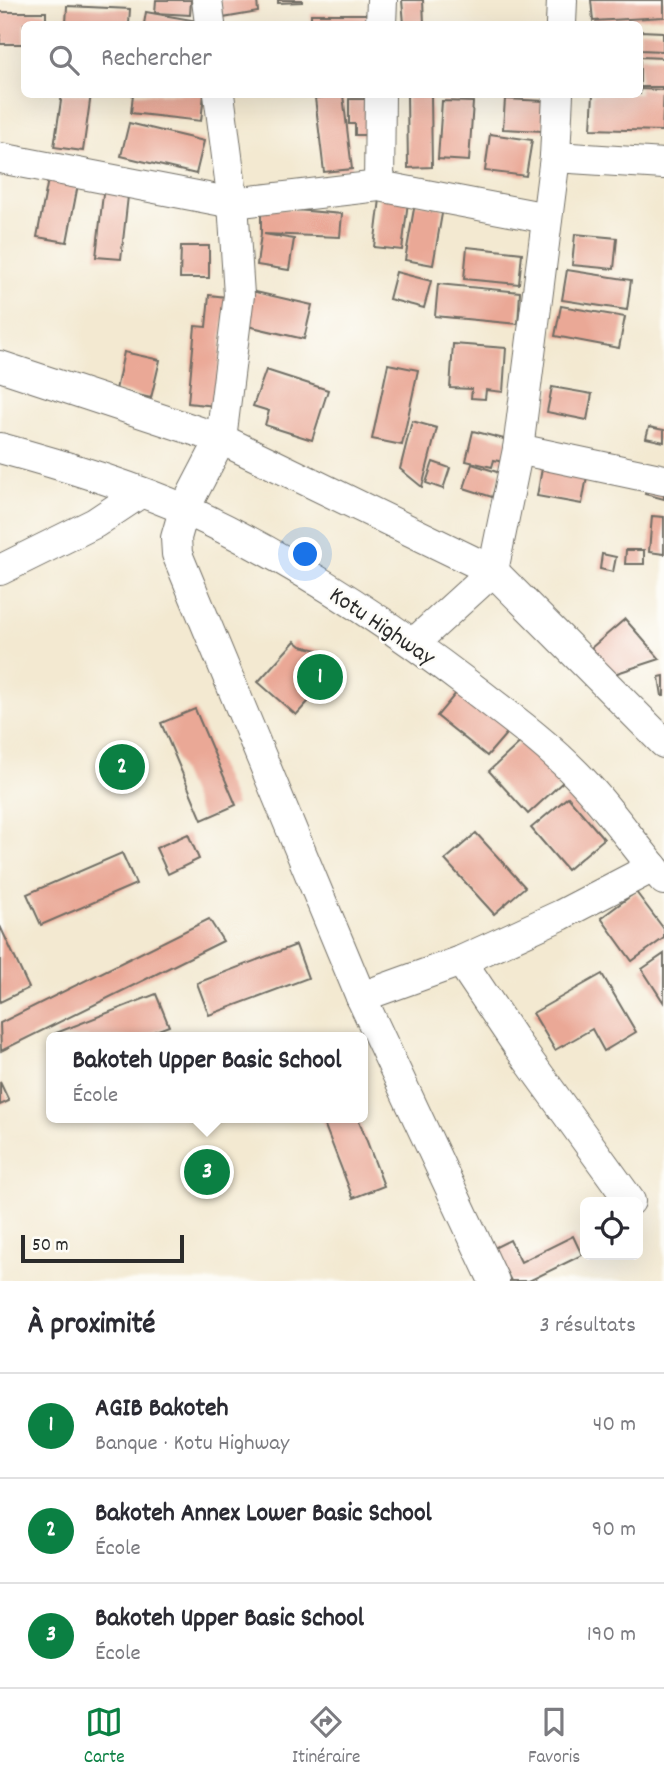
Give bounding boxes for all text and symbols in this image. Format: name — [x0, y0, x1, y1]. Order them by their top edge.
search box — [21, 21, 643, 98]
icon: search — [45, 41, 83, 79]
text: Rechercher — [101, 41, 212, 78]
your location — [288, 537, 322, 571]
street label: Kotu Highway — [322, 580, 442, 676]
pin: 1 — [297, 651, 343, 703]
pin: 2 — [99, 741, 145, 793]
popup — [46, 1032, 368, 1123]
text: Bakoteh Upper Basic School — [73, 1043, 341, 1080]
text: École — [73, 1080, 118, 1113]
pin: 3 — [184, 1146, 230, 1198]
map controls — [580, 1197, 643, 1260]
button: locate — [580, 1197, 643, 1260]
scale bar — [21, 1232, 184, 1264]
text: 50 m — [32, 1233, 69, 1260]
text: À proximité — [28, 1305, 155, 1348]
text: 3 résultats — [540, 1310, 636, 1343]
text: AGIB Bakoteh — [95, 1391, 228, 1428]
text: 1 — [48, 1409, 54, 1442]
text: 40 m — [593, 1409, 636, 1442]
text: Banque · Kotu Highway — [95, 1428, 289, 1461]
text: Bakoteh Annex Lower Basic School — [95, 1496, 432, 1533]
text: 2 — [46, 1514, 56, 1547]
text: 90 m — [592, 1514, 636, 1547]
text: École — [95, 1533, 141, 1566]
text: Bakoteh Upper Basic School — [95, 1601, 364, 1638]
text: 3 — [46, 1619, 56, 1652]
text: 190 m — [587, 1619, 636, 1652]
text: École — [95, 1638, 141, 1671]
tab: Carte — [84, 1703, 125, 1772]
tab: Itinéraire — [292, 1703, 360, 1772]
tab: Favoris — [528, 1703, 580, 1772]

